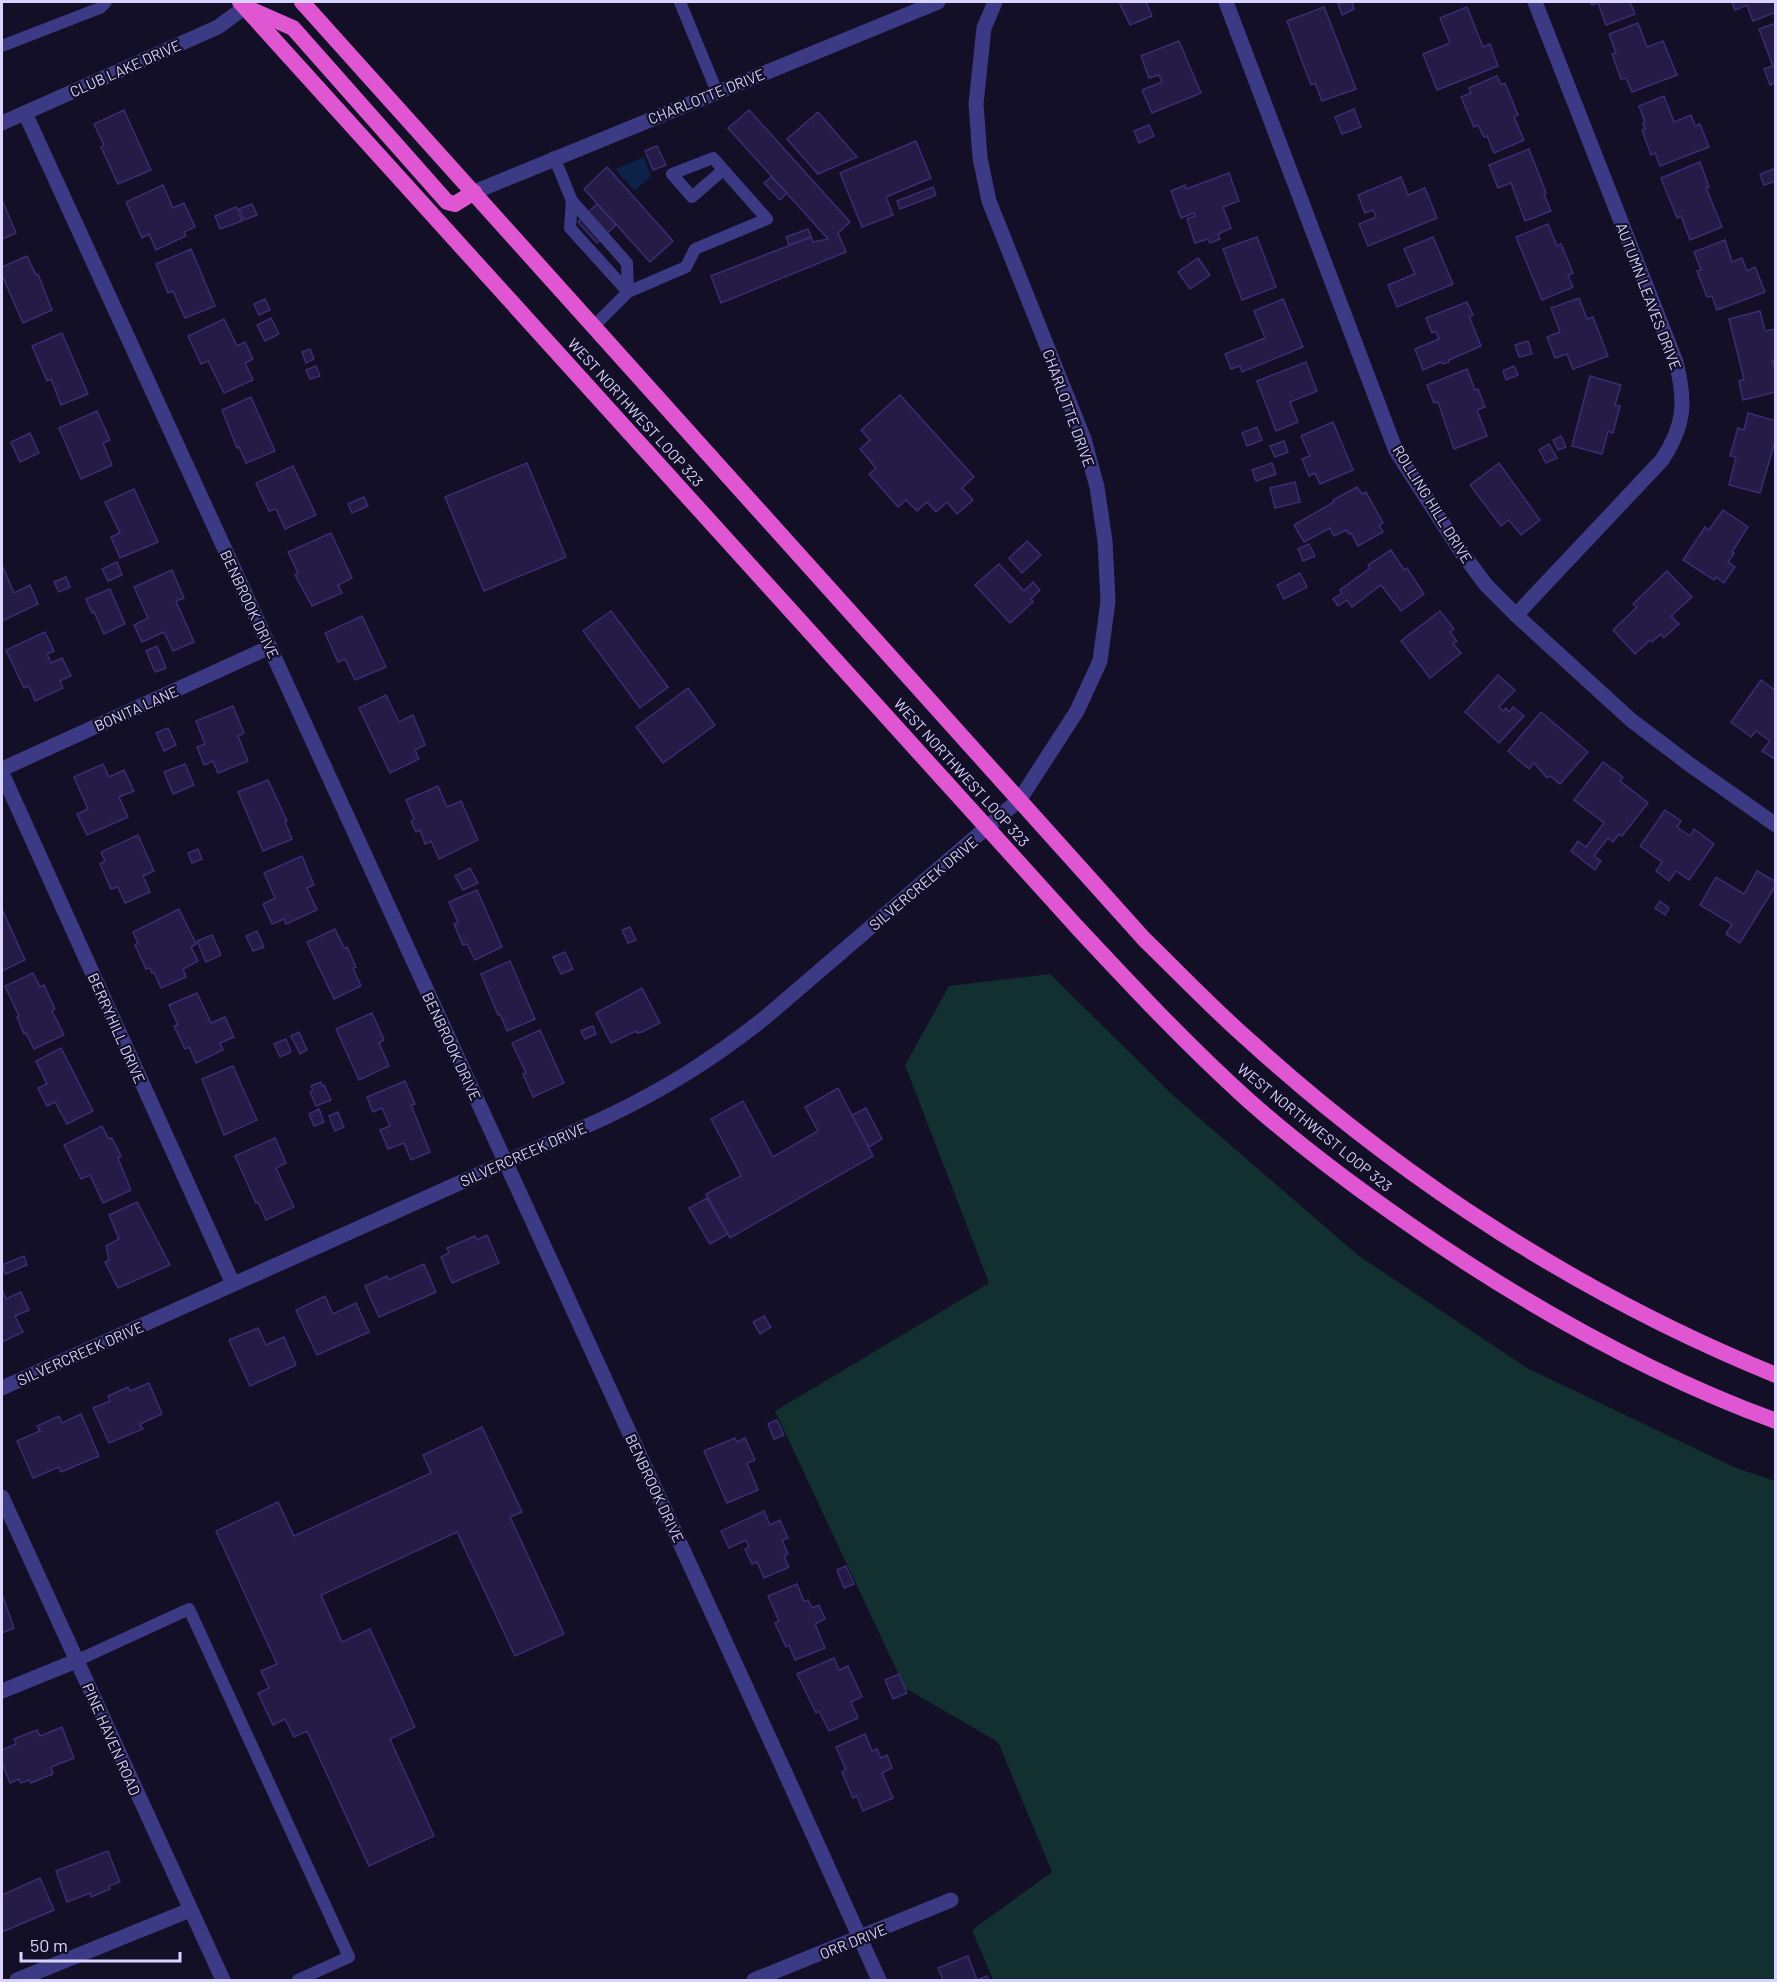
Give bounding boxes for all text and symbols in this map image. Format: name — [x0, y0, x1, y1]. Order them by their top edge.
street label: CLUB LAKE DRIVE — [67, 36, 183, 100]
street label: CHARLOTTE DRIVE — [645, 64, 767, 128]
street label: AUTUMN LEAVES DRIVE — [1613, 220, 1685, 372]
street label: WEST NORTHWEST LOOP 323 — [565, 334, 707, 490]
street label: CHARLOTTE DRIVE — [1039, 347, 1099, 469]
street label: ROLLING HILL DRIVE — [1389, 442, 1477, 566]
street label: BENBROOK DRIVE — [217, 547, 283, 661]
street label: BONITA LANE — [91, 682, 181, 734]
street label: WEST NORTHWEST LOOP 323 — [891, 694, 1033, 850]
street label: SILVERCREEK DRIVE — [865, 832, 981, 934]
street label: BERRYHILL DRIVE — [85, 970, 149, 1086]
street label: BENBROOK DRIVE — [419, 989, 485, 1103]
street label: WEST NORTHWEST LOOP 323 — [1234, 1059, 1396, 1195]
street label: SILVERCREEK DRIVE — [457, 1118, 589, 1190]
street label: SILVERCREEK DRIVE — [14, 1317, 146, 1389]
street label: BENBROOK DRIVE — [622, 1431, 688, 1545]
street label: PINE HAVEN ROAD — [79, 1680, 145, 1798]
street label: ORR DRIVE — [817, 1919, 889, 1963]
scale bar — [21, 1925, 180, 1963]
text: 50 m — [30, 1934, 68, 1956]

